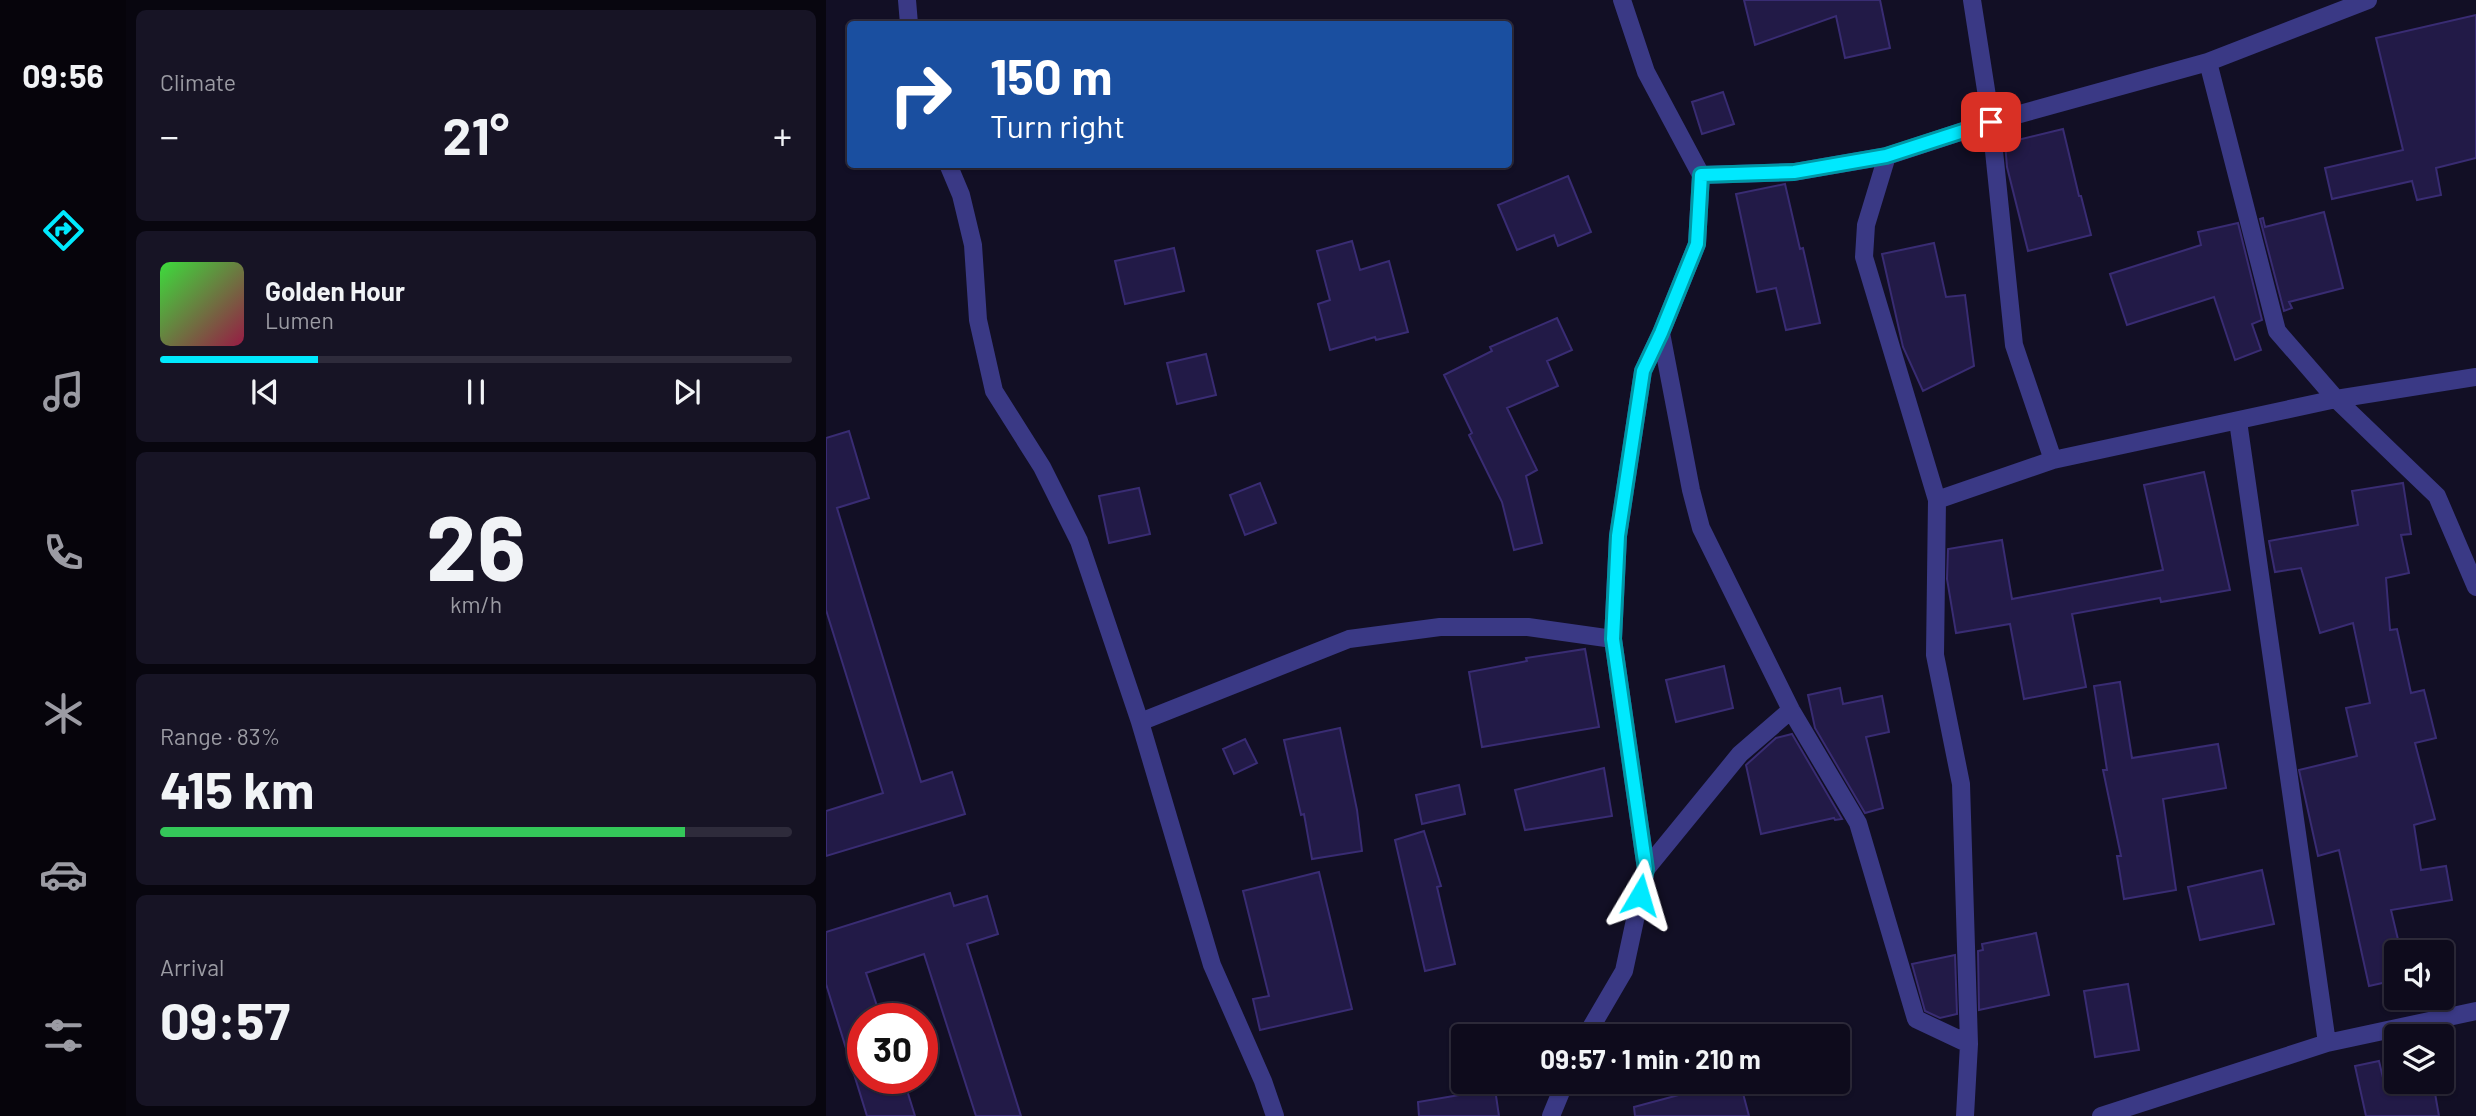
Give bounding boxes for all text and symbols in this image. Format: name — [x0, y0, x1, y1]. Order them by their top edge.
text: 150 m — [990, 46, 1112, 105]
icon: right — [875, 49, 966, 140]
text: 09:56 — [22, 56, 104, 94]
text: Climate — [160, 68, 236, 96]
pin — [1961, 92, 2021, 152]
text: 21° — [443, 103, 509, 165]
icon: arrive — [1972, 103, 2010, 141]
text: Turn right — [990, 106, 1125, 144]
text: − — [160, 112, 179, 158]
text: + — [773, 112, 792, 158]
icon: directions — [39, 206, 88, 255]
text: Golden Hour — [265, 275, 405, 306]
text: Lumen — [265, 306, 334, 334]
icon: music — [39, 367, 88, 416]
icon: previous — [246, 373, 284, 411]
icon: pause — [457, 373, 495, 411]
icon: next — [668, 373, 706, 411]
text: 26 — [426, 490, 526, 599]
icon: phone — [39, 528, 88, 577]
text: km/h — [450, 590, 502, 618]
icon: climate — [39, 689, 88, 738]
text: Range · 83% — [160, 722, 280, 750]
text: 415 km — [160, 757, 314, 819]
icon: car — [39, 850, 88, 899]
position arrow — [1603, 858, 1677, 932]
map controls — [2384, 940, 2454, 1094]
button: sound — [2384, 940, 2454, 1010]
text: Arrival — [160, 953, 224, 981]
text: 09:57 — [160, 988, 290, 1050]
speed limit sign: 30 — [847, 1003, 938, 1094]
icon: filters — [39, 1011, 88, 1060]
button: layers — [2384, 1024, 2454, 1094]
text: 09:57 · 1 min · 210 m — [1540, 1043, 1761, 1074]

